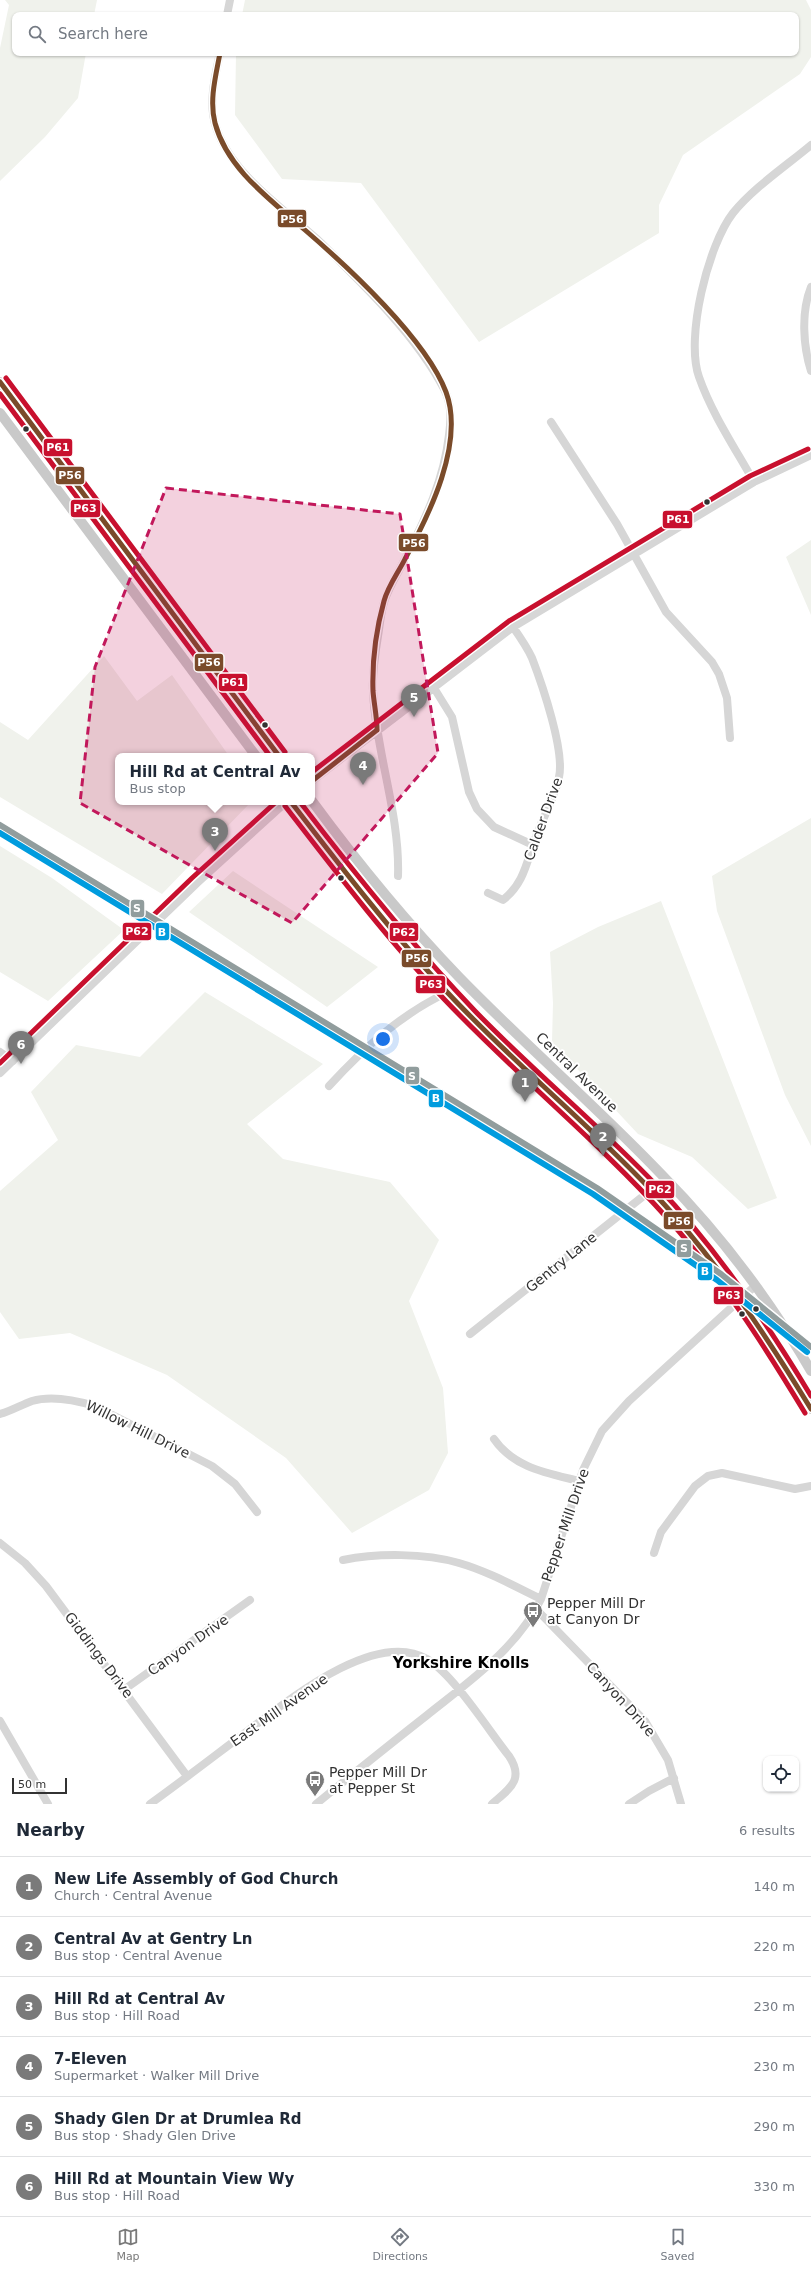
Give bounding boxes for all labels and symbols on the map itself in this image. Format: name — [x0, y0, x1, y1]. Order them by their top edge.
line badge: P56 — [277, 209, 307, 228]
text: P56 — [280, 213, 304, 226]
unlabelled marker — [21, 424, 31, 434]
line badge: P61 — [43, 438, 73, 457]
text: P61 — [46, 441, 70, 454]
line badge: P56 — [55, 466, 85, 485]
text: P56 — [58, 469, 82, 482]
unlabelled marker — [702, 497, 712, 507]
line badge: P63 — [70, 499, 101, 518]
text: P63 — [73, 502, 97, 515]
line badge: P61 — [662, 510, 693, 529]
text: P61 — [666, 513, 690, 526]
line badge: P56 — [398, 533, 429, 552]
text: P56 — [402, 537, 426, 550]
line badge: P56 — [194, 653, 224, 672]
text: P56 — [197, 656, 221, 669]
line badge: P61 — [218, 673, 248, 692]
text: P61 — [221, 676, 245, 689]
pin: 5 — [401, 684, 427, 717]
unlabelled marker — [260, 720, 270, 730]
pin: 4 — [350, 752, 376, 785]
street label: Calder Drive — [521, 775, 565, 863]
pin: 3 — [202, 818, 228, 851]
unlabelled marker — [336, 873, 346, 883]
line badge: S — [130, 899, 145, 918]
text: S — [133, 902, 141, 915]
line badge: P62 — [122, 922, 152, 941]
line badge: B — [155, 922, 170, 941]
line badge: P62 — [389, 922, 419, 942]
text: P62 — [125, 925, 149, 938]
text: B — [158, 926, 166, 939]
text: P62 — [392, 926, 416, 939]
line badge: P56 — [401, 949, 432, 968]
text: P56 — [405, 952, 429, 965]
line badge: P63 — [415, 975, 446, 994]
text: P63 — [419, 978, 443, 991]
your location — [373, 1029, 393, 1049]
street label: Central Avenue — [533, 1029, 621, 1115]
pin: 6 — [8, 1031, 34, 1064]
line badge: S — [405, 1066, 420, 1085]
pin: 1 — [512, 1069, 538, 1102]
text: S — [408, 1070, 416, 1083]
line badge: B — [428, 1089, 444, 1108]
text: B — [432, 1092, 440, 1105]
pin: 2 — [590, 1123, 616, 1156]
line badge: P62 — [645, 1180, 675, 1199]
text: P62 — [648, 1183, 672, 1196]
line badge: P56 — [663, 1211, 694, 1230]
text: P56 — [667, 1215, 691, 1228]
street label: Gentry Lane — [522, 1229, 600, 1295]
line badge: S — [676, 1239, 692, 1258]
text: S — [680, 1242, 688, 1255]
line badge: B — [697, 1262, 713, 1281]
text: B — [701, 1265, 709, 1278]
line badge: P63 — [713, 1286, 744, 1305]
text: P63 — [717, 1289, 741, 1302]
unlabelled marker — [751, 1304, 761, 1314]
unlabelled marker — [737, 1309, 747, 1319]
street label: Willow Hill Drive — [83, 1397, 193, 1461]
street label: Pepper Mill Drive — [538, 1466, 592, 1584]
place label: Pepper Mill Dr at Canyon Dr — [547, 1595, 645, 1627]
bus stop icon: Pepper Mill Dr at Canyon Dr — [522, 1600, 544, 1628]
street label: Giddings Drive — [62, 1609, 136, 1701]
street label: Canyon Drive — [145, 1611, 231, 1679]
district label: Yorkshire Knolls — [392, 1654, 529, 1672]
street label: Canyon Drive — [583, 1658, 659, 1740]
street label: East Mill Avenue — [227, 1671, 331, 1749]
place label: Pepper Mill Dr at Pepper St — [329, 1764, 427, 1796]
bus stop icon: Pepper Mill Dr at Pepper St — [304, 1769, 326, 1797]
scale bar — [12, 1776, 67, 1795]

